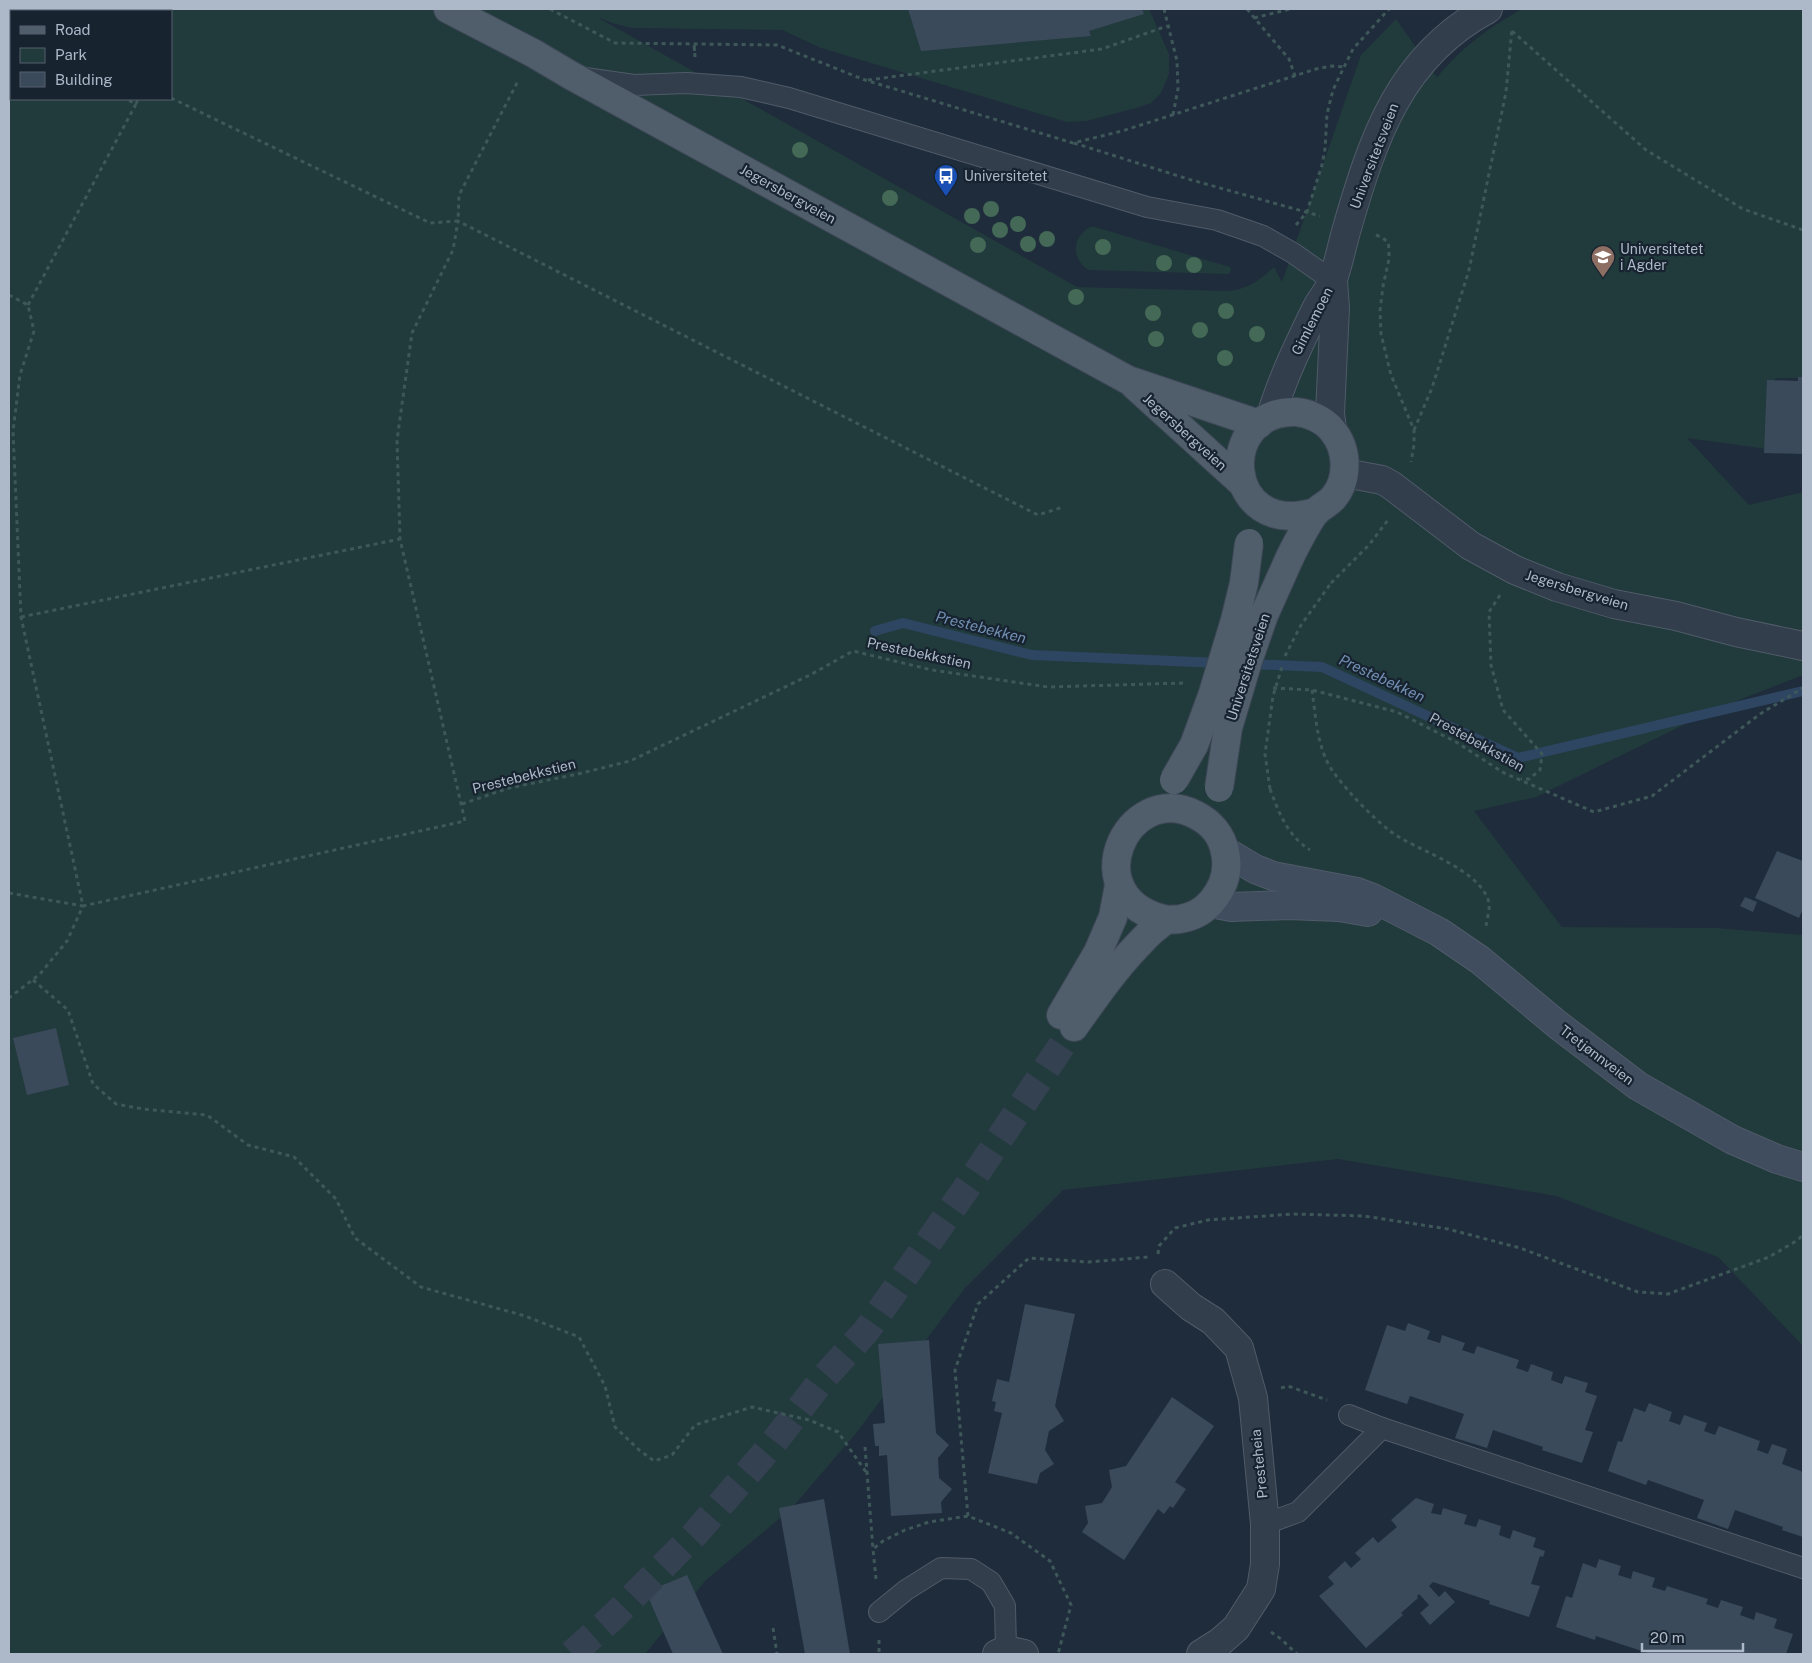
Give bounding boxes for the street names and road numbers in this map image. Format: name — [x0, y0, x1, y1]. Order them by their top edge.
street label: Universitetsveien — [1346, 101, 1402, 211]
street label: Jegersbergveien — [737, 161, 839, 227]
street label: Gimlemoen — [1288, 284, 1336, 358]
street label: Jegersbergveien — [1140, 390, 1230, 474]
street label: Jegersbergveien — [1524, 567, 1630, 613]
street label: Universitetsveien — [1223, 611, 1273, 723]
street label: Prestebekkstien — [866, 634, 972, 672]
street label: Prestebekkstien — [1427, 709, 1527, 775]
street label: Prestebekkstien — [471, 755, 577, 797]
street label: Tretjønnveien — [1557, 1022, 1637, 1088]
street label: Presteheia — [1247, 1429, 1271, 1499]

